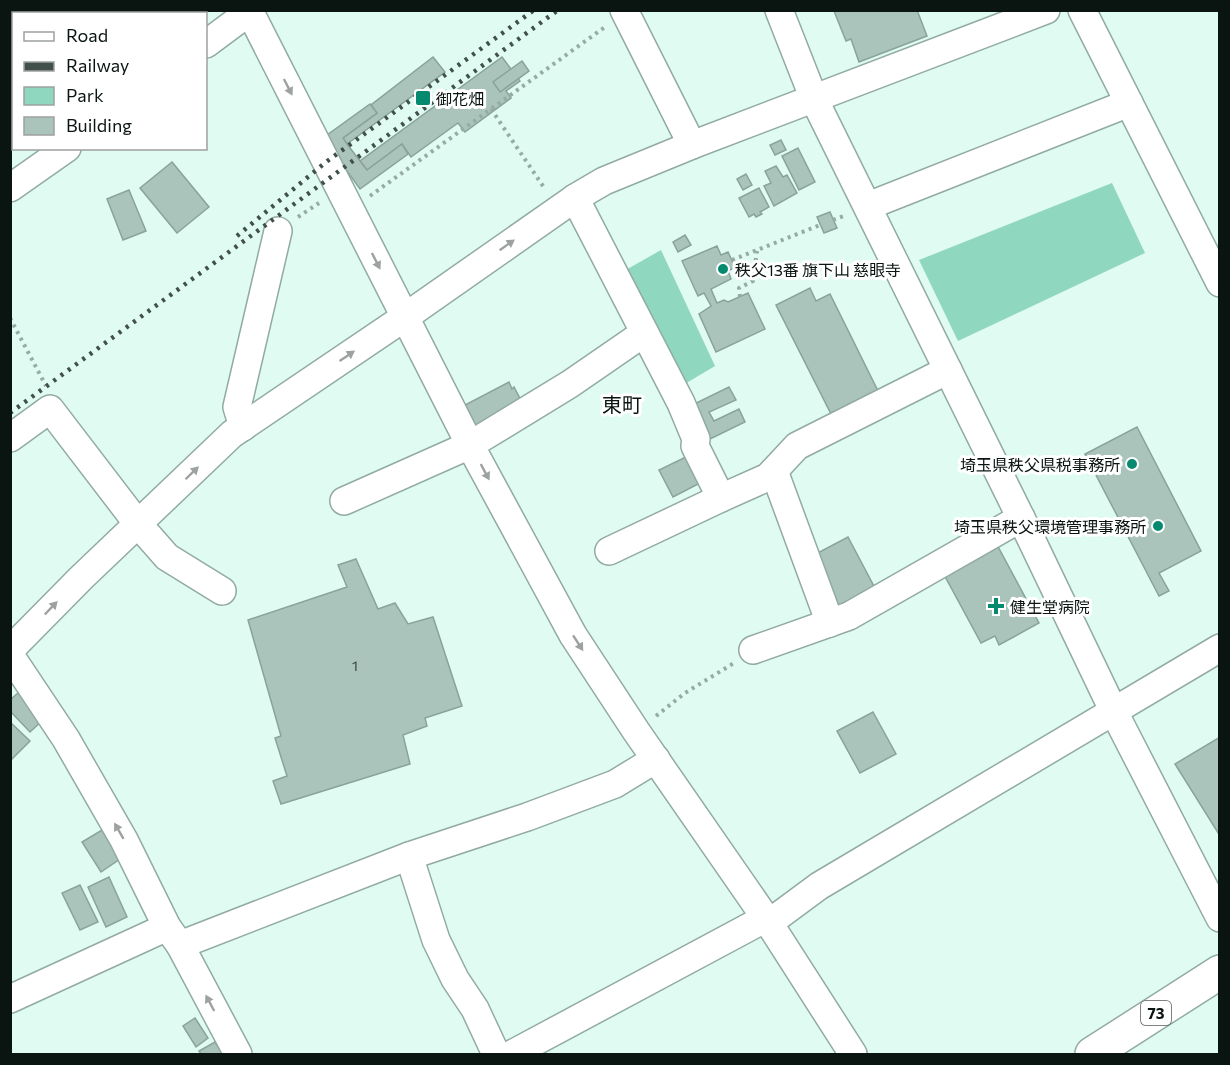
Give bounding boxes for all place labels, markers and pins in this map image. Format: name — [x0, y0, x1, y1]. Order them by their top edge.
marker: 御花畑 — [414, 89, 432, 107]
place label: 御花畑 — [436, 89, 484, 108]
place label: 秩父13番 旗下山 慈眼寺 — [735, 260, 901, 279]
marker: 秩父13番 旗下山 慈眼寺 — [716, 262, 730, 276]
place label: 埼玉県秩父県税事務所 — [960, 455, 1120, 474]
marker: 埼玉県秩父県税事務所 — [1125, 457, 1139, 471]
place label: 埼玉県秩父環境管理事務所 — [954, 517, 1146, 536]
marker: 埼玉県秩父環境管理事務所 — [1151, 519, 1165, 533]
marker: 健生堂病院 — [987, 597, 1005, 615]
place label: 健生堂病院 — [1010, 597, 1090, 616]

